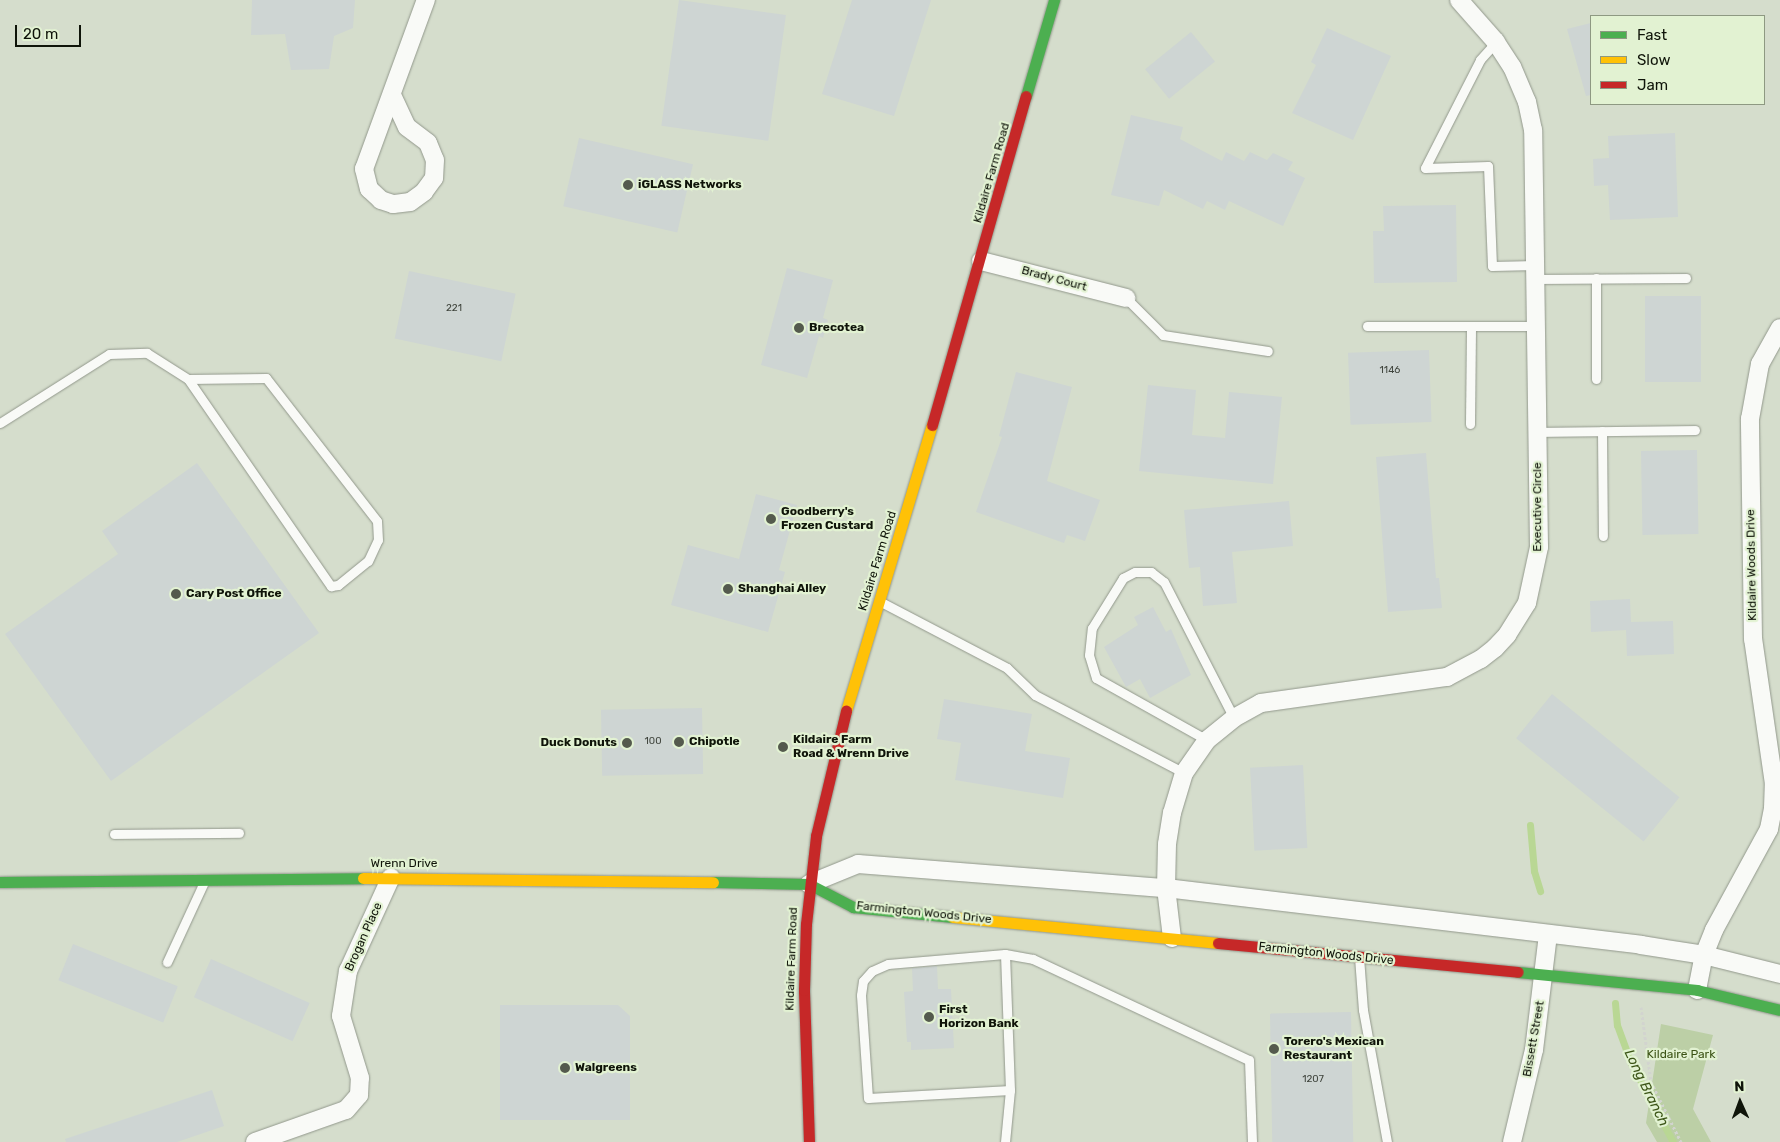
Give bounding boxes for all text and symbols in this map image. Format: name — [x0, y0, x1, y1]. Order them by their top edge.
scale bar — [18, 15, 84, 47]
legend — [1590, 15, 1765, 105]
text: 20 m — [23, 25, 58, 43]
text: Fast — [1637, 26, 1667, 44]
text: Slow — [1637, 51, 1670, 69]
text: Jam — [1637, 76, 1668, 94]
street label: Kildaire Farm Road — [971, 121, 1013, 225]
place label: iGLASS Networks — [638, 178, 742, 192]
marker: iGLASS Networks — [622, 179, 634, 191]
street label: Brady Court — [1020, 263, 1088, 295]
house number: 221 — [446, 303, 462, 315]
place label: Brecotea — [809, 321, 864, 335]
marker: Brecotea — [793, 322, 805, 334]
house number: 1146 — [1380, 365, 1400, 377]
street label: Executive Circle — [1531, 462, 1545, 552]
place label: Goodberry's Frozen Custard — [781, 505, 873, 533]
street label: Kildaire Farm Road — [856, 509, 900, 613]
street label: Kildaire Woods Drive — [1744, 509, 1760, 621]
marker: Goodberry's Frozen Custard — [765, 513, 777, 525]
place label: Shanghai Alley — [738, 582, 826, 596]
marker: Shanghai Alley — [722, 583, 734, 595]
place label: Cary Post Office — [186, 587, 282, 601]
marker: Cary Post Office — [170, 588, 182, 600]
place label: Kildaire Farm Road & Wrenn Drive — [793, 733, 909, 761]
place label: Chipotle — [689, 735, 740, 749]
place label: Duck Donuts — [540, 736, 617, 750]
house number: 100 — [645, 736, 661, 748]
marker: Chipotle — [673, 736, 685, 748]
marker: Duck Donuts — [621, 737, 633, 749]
marker: Kildaire Farm Road & Wrenn Drive — [777, 741, 789, 753]
street label: Wrenn Drive — [371, 857, 437, 871]
street label: Farmington Woods Drive — [856, 899, 992, 927]
street label: Brogan Place — [342, 900, 386, 974]
street label: Kildaire Farm Road — [783, 907, 801, 1011]
street label: Farmington Woods Drive — [1258, 940, 1394, 968]
street label: Bissett Street — [1520, 1000, 1548, 1078]
place label: First Horizon Bank — [939, 1003, 1019, 1031]
marker: First Horizon Bank — [923, 1011, 935, 1023]
place label: Torero's Mexican Restaurant — [1284, 1035, 1384, 1063]
marker: Torero's Mexican Restaurant — [1268, 1043, 1280, 1055]
water label: Long Branch — [1620, 1047, 1672, 1129]
park label: Kildaire Park — [1647, 1048, 1715, 1062]
place label: Walgreens — [575, 1061, 637, 1075]
marker: Walgreens — [559, 1062, 571, 1074]
house number: 1207 — [1302, 1074, 1324, 1086]
north arrow — [1715, 1077, 1765, 1127]
text: N — [1734, 1078, 1745, 1095]

